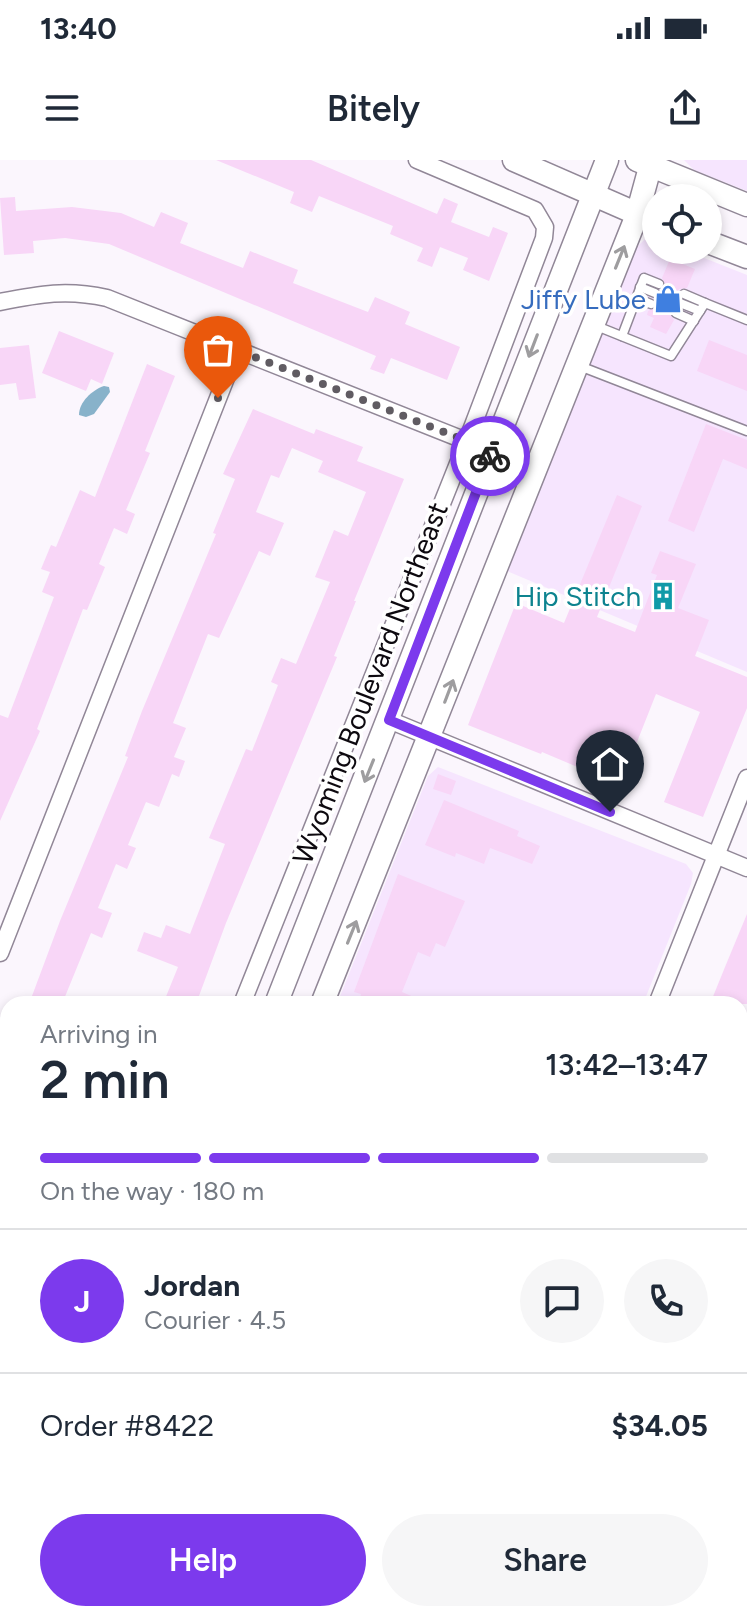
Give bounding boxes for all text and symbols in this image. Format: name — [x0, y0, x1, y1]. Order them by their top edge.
text: 13:40 — [40, 10, 117, 47]
icon: menu — [40, 86, 84, 130]
icon: share — [663, 86, 707, 130]
text: Bitely — [327, 87, 420, 130]
map controls — [642, 184, 722, 264]
button: locate — [642, 184, 722, 264]
one-way arrow — [613, 245, 628, 270]
place label: Jiffy Lube — [521, 282, 646, 316]
shop icon: Jiffy Lube — [653, 284, 683, 314]
pin — [184, 316, 252, 398]
icon: bag — [196, 328, 240, 372]
one-way arrow — [525, 333, 539, 358]
courier — [450, 416, 530, 496]
icon: bike — [468, 434, 512, 478]
street label: Wyoming Boulevard Northeast — [285, 497, 455, 869]
place label: Hip Stitch — [514, 579, 641, 613]
building icon: Hip Stitch — [648, 581, 678, 611]
one-way arrow — [443, 679, 457, 703]
pin — [576, 730, 644, 812]
icon: home — [588, 742, 632, 786]
one-way arrow — [360, 758, 375, 783]
one-way arrow — [345, 920, 360, 945]
text: Arriving in — [40, 1018, 158, 1050]
text: 13:42–13:47 — [545, 1046, 708, 1083]
text: 2 min — [40, 1049, 169, 1111]
text: On the way · 180 m — [40, 1175, 264, 1207]
button: chat — [520, 1259, 604, 1343]
button: phone — [624, 1259, 708, 1343]
text: Jordan — [144, 1267, 240, 1304]
text: J — [74, 1283, 90, 1320]
text: Courier · 4.5 — [144, 1304, 286, 1336]
text: Order #8422 — [40, 1407, 214, 1444]
text: $34.05 — [611, 1407, 708, 1444]
button: Help — [40, 1514, 366, 1606]
button: Share — [382, 1514, 708, 1606]

